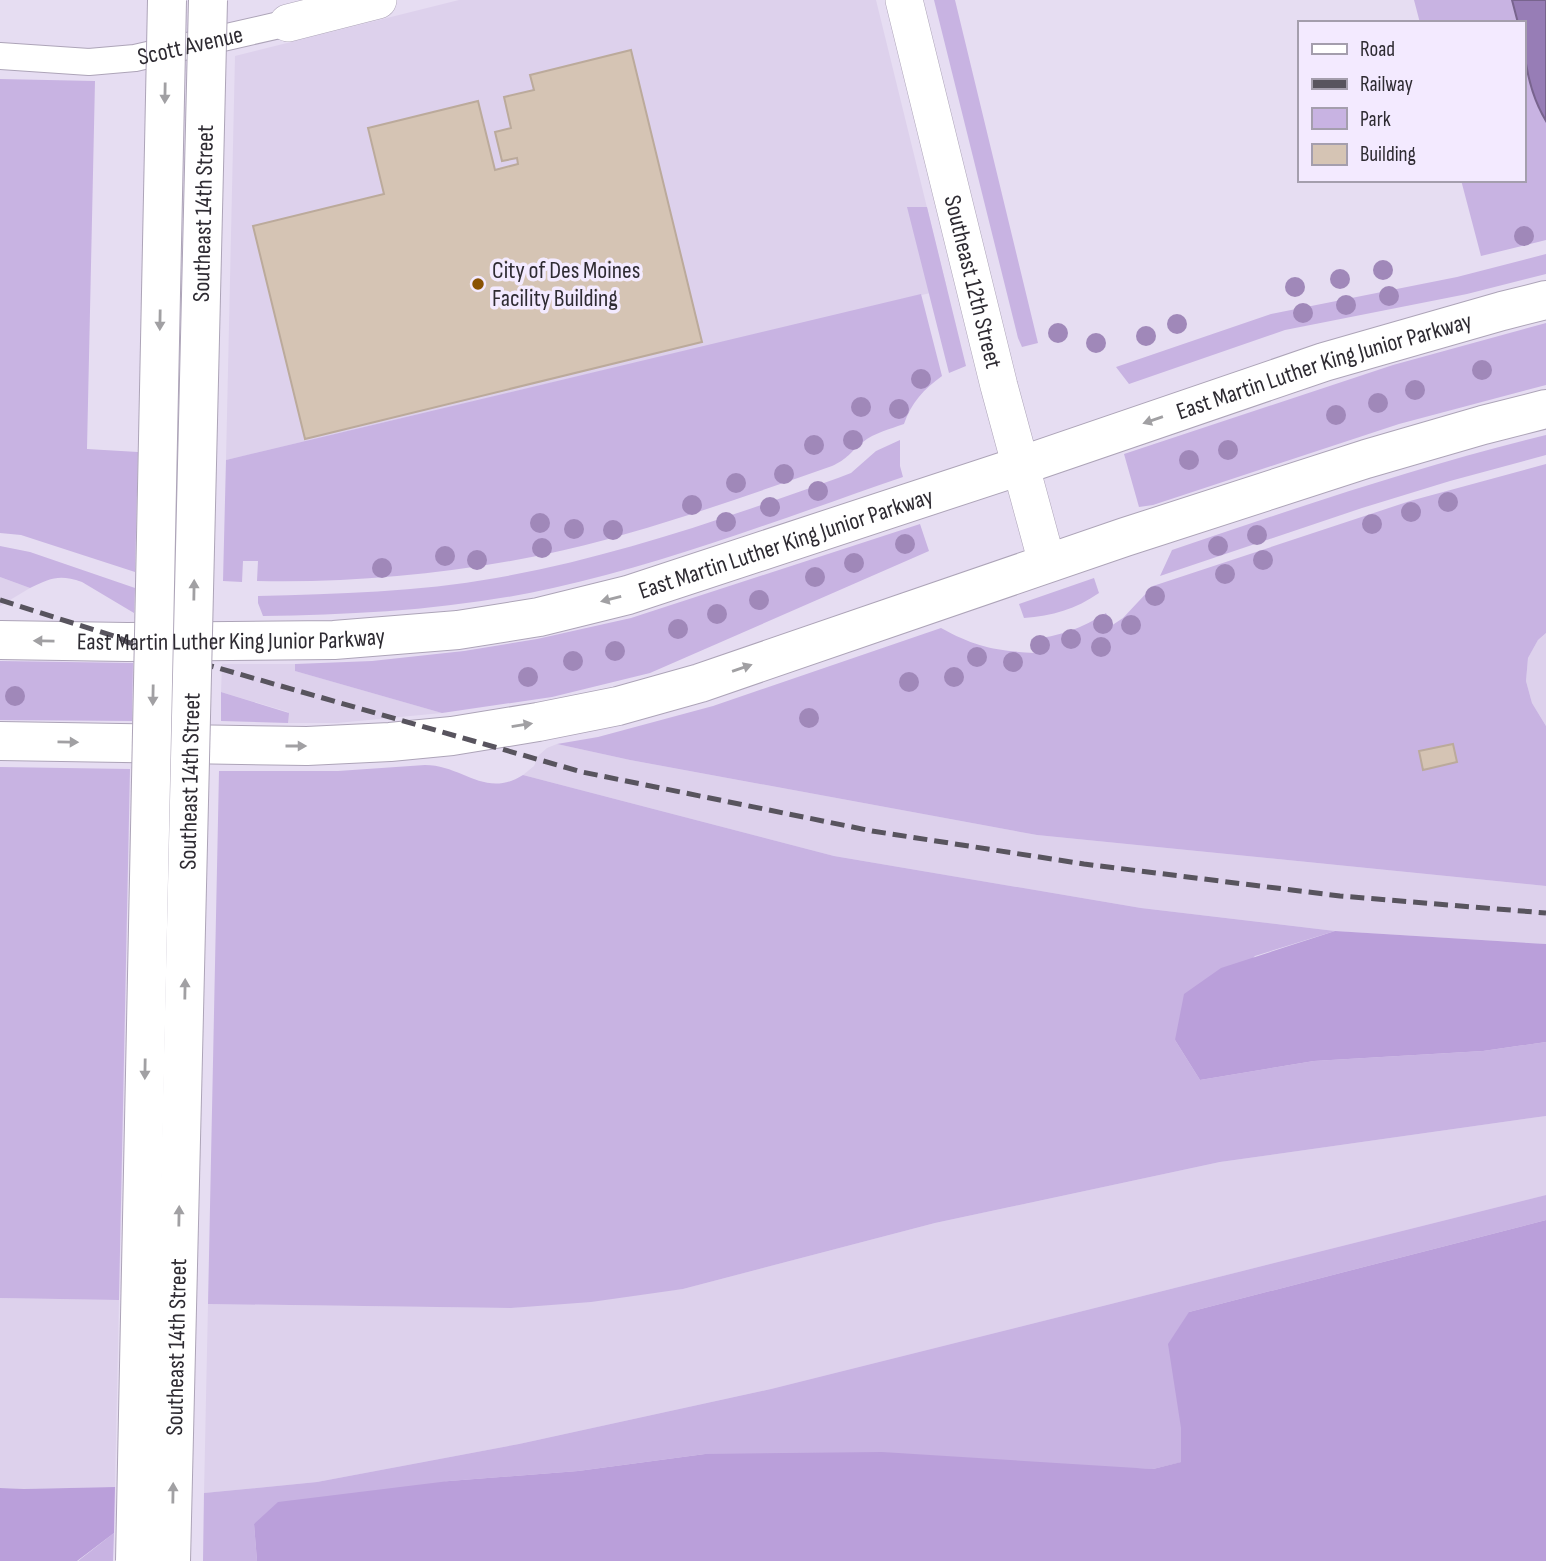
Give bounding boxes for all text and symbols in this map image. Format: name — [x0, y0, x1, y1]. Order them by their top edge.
street label: Scott Avenue — [135, 19, 246, 71]
legend — [1298, 21, 1525, 182]
text: Road — [1360, 37, 1395, 62]
text: Railway — [1360, 72, 1413, 97]
one-way arrow — [159, 82, 171, 104]
text: Park — [1360, 107, 1391, 132]
street label: Southeast 14th Street — [186, 124, 220, 302]
text: Building — [1360, 142, 1416, 167]
street label: Southeast 12th Street — [938, 192, 1009, 371]
place label: City of Des Moines Facility Building — [492, 256, 640, 313]
marker: City of Des Moines Facility Building — [470, 276, 486, 292]
street label: East Martin Luther King Junior Parkway — [1172, 306, 1475, 426]
one-way arrow — [155, 309, 166, 331]
one-way arrow — [1142, 415, 1163, 426]
street label: East Martin Luther King Junior Parkway — [635, 481, 936, 605]
one-way arrow — [188, 579, 200, 601]
one-way arrow — [600, 594, 622, 605]
street label: East Martin Luther King Junior Parkway — [77, 621, 386, 657]
one-way arrow — [33, 635, 55, 647]
one-way arrow — [732, 662, 753, 673]
one-way arrow — [147, 684, 158, 706]
street label: Southeast 14th Street — [173, 692, 206, 870]
one-way arrow — [511, 719, 533, 730]
one-way arrow — [57, 736, 79, 747]
one-way arrow — [285, 740, 307, 752]
one-way arrow — [179, 978, 190, 1000]
one-way arrow — [139, 1058, 151, 1080]
one-way arrow — [174, 1205, 185, 1227]
street label: Southeast 14th Street — [159, 1258, 193, 1436]
one-way arrow — [167, 1482, 179, 1504]

